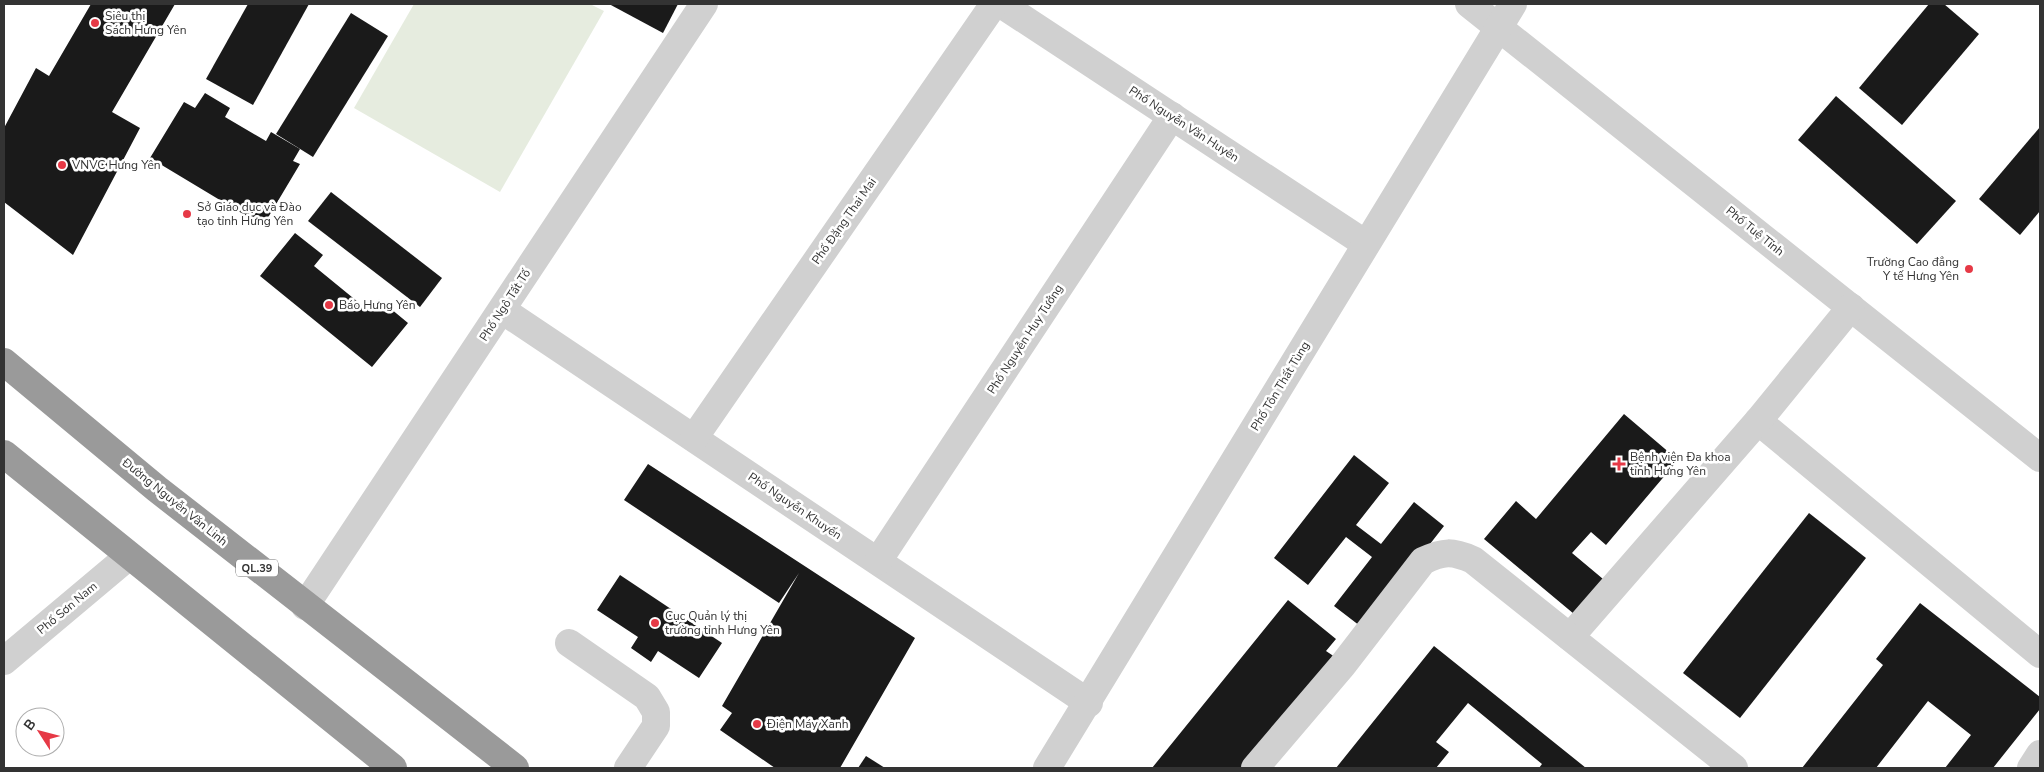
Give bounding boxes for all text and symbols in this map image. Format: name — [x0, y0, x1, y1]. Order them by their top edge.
place label: Siêu thị Sách Hưng Yên — [105, 8, 186, 38]
marker: Siêu thị Sách Hưng Yên — [89, 17, 101, 29]
street label: Phố Nguyễn Văn Huyên — [1126, 82, 1242, 166]
place label: VNVC Hưng Yên — [71, 157, 161, 173]
marker: VNVC Hưng Yên — [56, 159, 68, 171]
street label: Phố Đặng Thai Mai — [808, 175, 880, 267]
place label: Sở Giáo dục và Đào tạo tỉnh Hưng Yên — [197, 199, 302, 229]
street label: Phố Tuệ Tĩnh — [1723, 203, 1787, 259]
marker: Sở Giáo dục và Đào tạo tỉnh Hưng Yên — [181, 208, 193, 220]
place label: Trường Cao đẳng Y tế Hưng Yên — [1867, 254, 1959, 284]
marker: Trường Cao đẳng Y tế Hưng Yên — [1963, 263, 1975, 275]
street label: Phố Ngô Tất Tố — [476, 266, 534, 344]
street label: Phố Nguyễn Huy Tưởng — [983, 281, 1067, 397]
place label: Báo Hưng Yên — [339, 297, 415, 313]
marker: Báo Hưng Yên — [323, 299, 335, 311]
street label: Phố Tôn Thất Tùng — [1247, 338, 1313, 434]
place label: Bệnh viện Đa khoa tỉnh Hưng Yên — [1630, 449, 1731, 479]
street label: Đường Nguyễn Văn Linh — [118, 454, 231, 549]
marker: Bệnh viện Đa khoa tỉnh Hưng Yên — [1612, 457, 1626, 471]
street label: Phố Nguyễn Khuyến — [745, 469, 845, 543]
road number: QL.39 — [236, 560, 278, 576]
street label: Phố Sơn Nam — [34, 578, 100, 638]
place label: Cục Quản lý thị trường tỉnh Hưng Yên — [665, 608, 780, 638]
marker: Cục Quản lý thị trường tỉnh Hưng Yên — [649, 617, 661, 629]
north arrow — [15, 707, 65, 757]
text: B — [19, 715, 40, 734]
place label: Điện Máy Xanh — [766, 716, 849, 732]
marker: Điện Máy Xanh — [751, 718, 763, 730]

